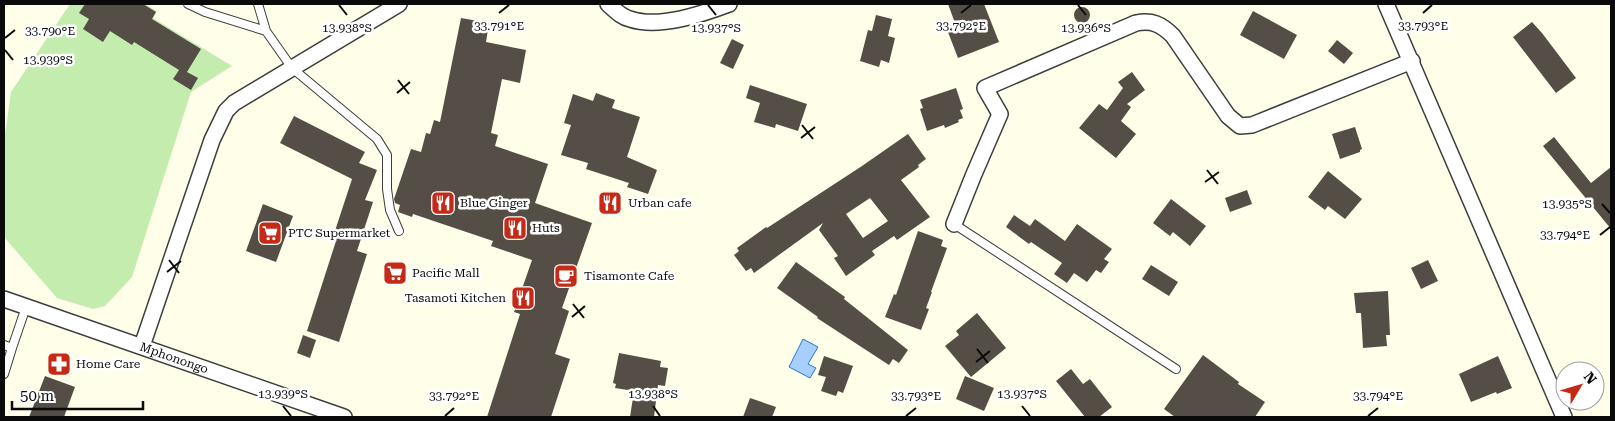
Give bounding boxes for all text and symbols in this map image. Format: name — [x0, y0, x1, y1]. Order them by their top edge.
text: 33.791°E — [474, 19, 524, 33]
text: 33.792°E — [936, 19, 986, 33]
text: 33.793°E — [1398, 19, 1448, 33]
text: 13.938°S — [322, 21, 372, 35]
text: 13.937°S — [691, 21, 741, 35]
text: 13.936°S — [1061, 21, 1111, 35]
text: 33.790°E — [25, 24, 75, 38]
text: 13.939°S — [23, 53, 73, 67]
restaurant icon: Blue Ginger — [430, 190, 456, 216]
restaurant icon: Urban cafe — [597, 190, 623, 216]
place label: Blue Ginger — [460, 196, 528, 210]
place label: Urban cafe — [628, 196, 692, 210]
text: 13.935°S — [1542, 197, 1592, 211]
restaurant icon: Huts — [502, 215, 528, 241]
supermarket icon: PTC Supermarket — [257, 220, 283, 246]
place label: Huts — [532, 221, 560, 235]
place label: PTC Supermarket — [288, 226, 391, 240]
text: 33.794°E — [1540, 228, 1590, 242]
supermarket icon: Pacific Mall — [382, 260, 408, 286]
cafe icon: Tisamonte Cafe — [553, 263, 579, 289]
place label: Pacific Mall — [412, 266, 480, 280]
place label: Tisamonte Cafe — [584, 269, 675, 283]
restaurant icon: Tasamoti Kitchen — [510, 285, 536, 311]
place label: Tasamoti Kitchen — [405, 291, 506, 305]
street label: Mphonongo — [138, 340, 210, 376]
pharmacy icon: Home Care — [46, 351, 72, 377]
place label: Home Care — [76, 357, 141, 371]
north arrow — [1555, 361, 1605, 411]
text: N — [1581, 369, 1600, 387]
scale bar — [12, 378, 144, 410]
text: 50 m — [20, 387, 55, 405]
text: 13.939°S — [258, 387, 308, 401]
text: 13.938°S — [628, 387, 678, 401]
text: 13.937°S — [997, 387, 1047, 401]
text: 33.792°E — [429, 389, 479, 403]
text: 33.793°E — [891, 389, 941, 403]
text: 33.794°E — [1353, 389, 1403, 403]

